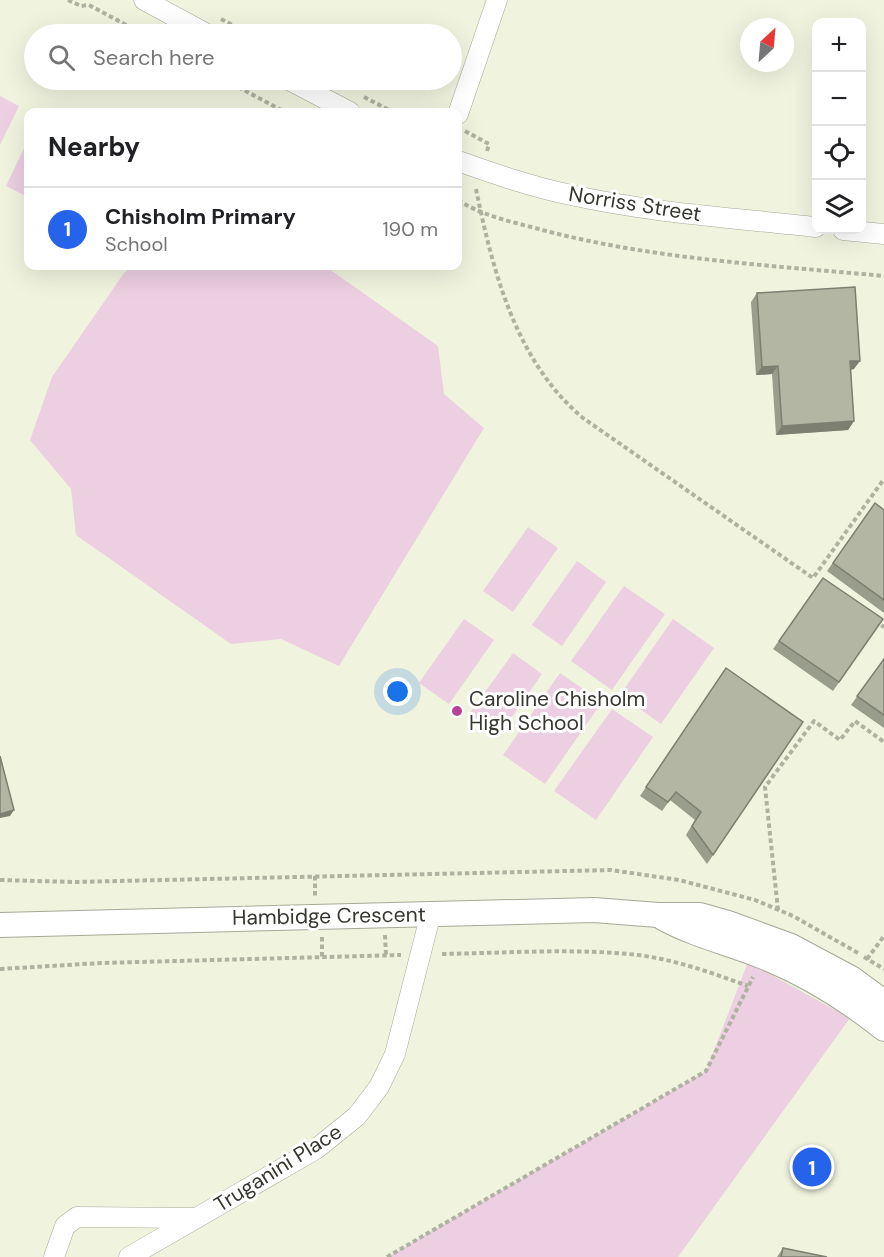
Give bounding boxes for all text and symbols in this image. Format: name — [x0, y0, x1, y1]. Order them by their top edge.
north arrow — [740, 18, 794, 72]
map controls — [812, 18, 866, 234]
button: + — [812, 18, 866, 72]
search box — [24, 24, 462, 90]
icon: search — [45, 41, 78, 74]
text: Search here — [93, 43, 214, 72]
button: − — [812, 72, 866, 126]
button: locate — [812, 126, 866, 180]
text: Nearby — [48, 130, 140, 164]
street label: Norriss Street — [567, 180, 703, 228]
button: layers — [812, 180, 866, 234]
text: Chisholm Primary — [105, 202, 296, 231]
text: 1 — [64, 216, 71, 242]
text: 190 m — [382, 216, 438, 242]
text: School — [105, 231, 168, 257]
your location — [383, 677, 412, 706]
place label: Caroline Chisholm High School — [469, 685, 645, 737]
marker: Caroline Chisholm High School — [450, 704, 464, 718]
street label: Hambidge Crescent — [232, 900, 426, 932]
street label: Truganini Place — [209, 1118, 347, 1218]
pin: 1 — [792, 1144, 832, 1190]

